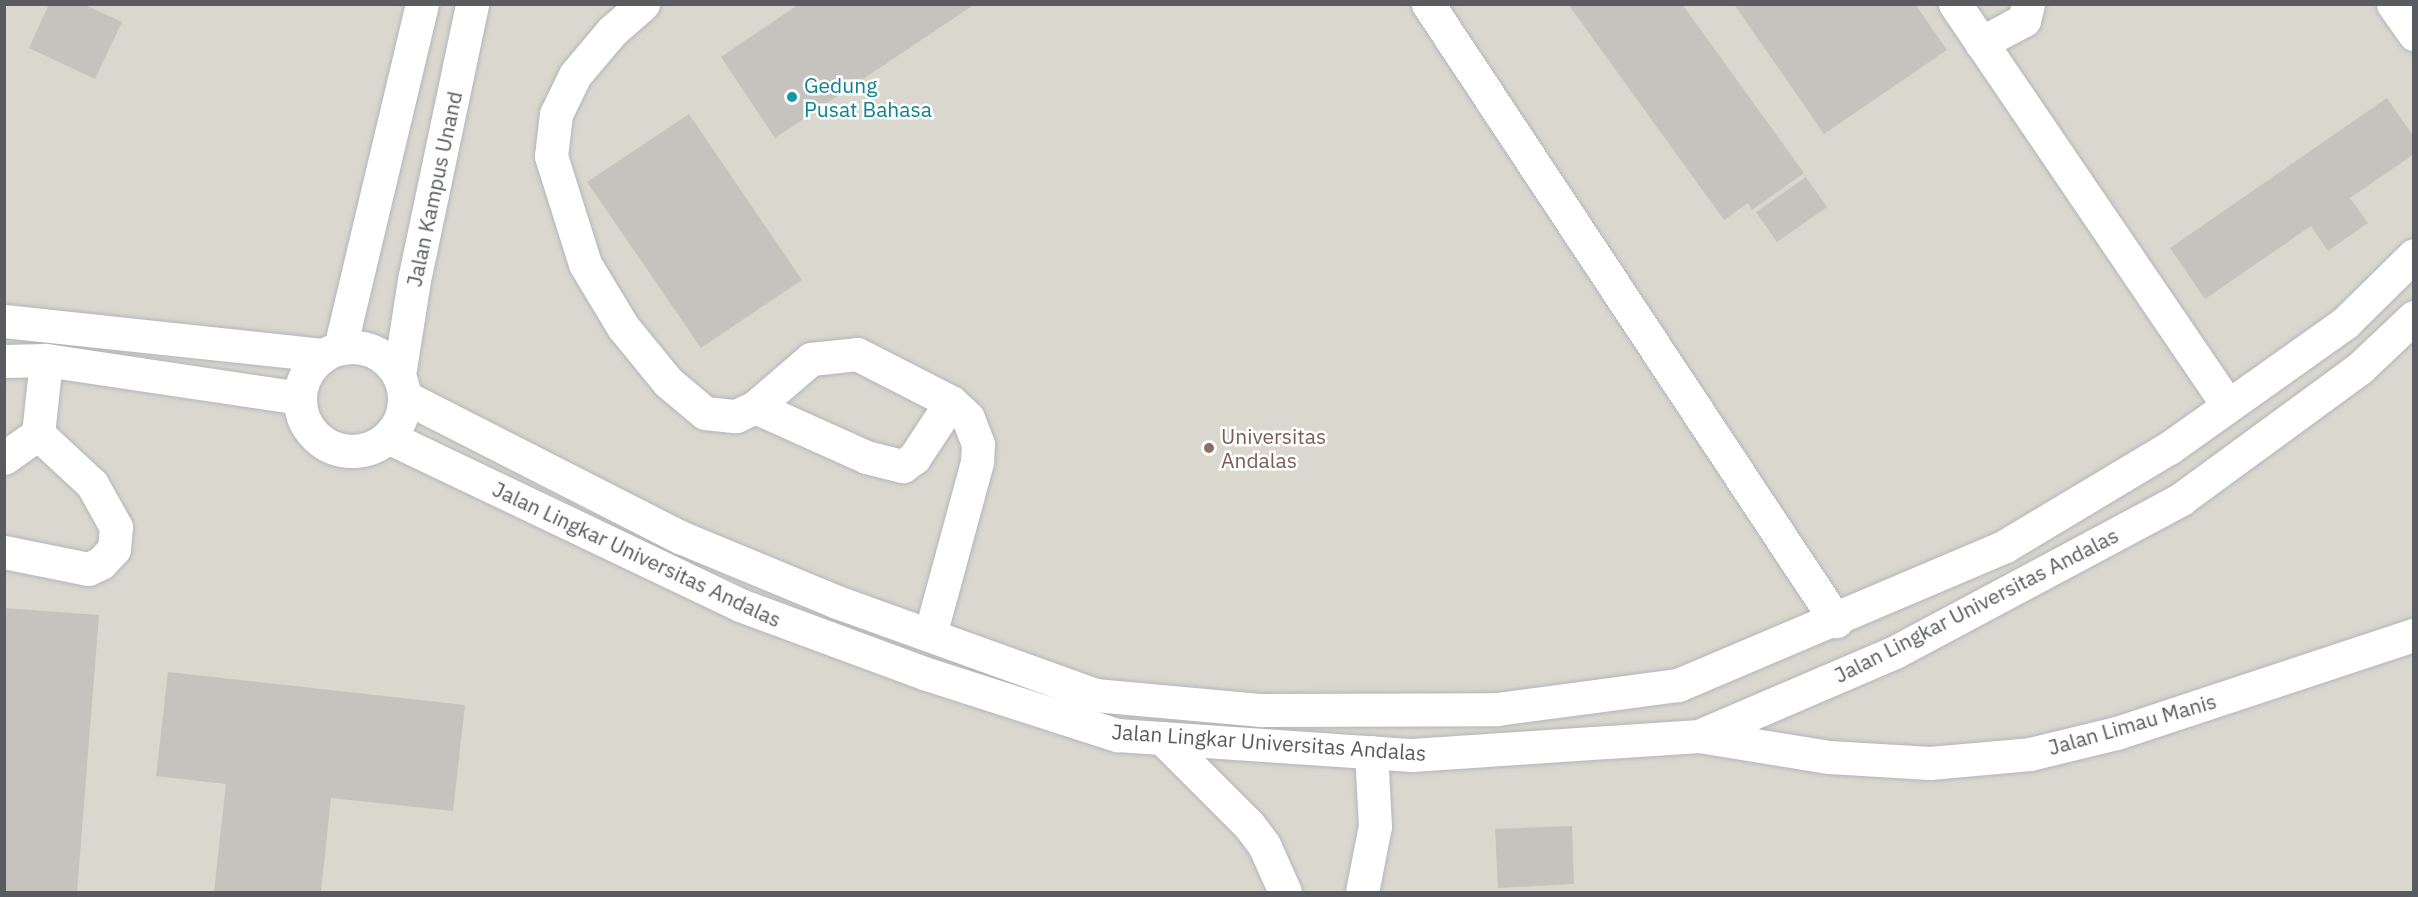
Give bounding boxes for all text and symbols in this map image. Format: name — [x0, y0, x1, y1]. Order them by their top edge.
place label: Gedung Pusat Bahasa — [804, 72, 932, 122]
street label: Jalan Kampus Unand — [401, 89, 467, 289]
marker: Gedung Pusat Bahasa — [785, 90, 799, 104]
place label: Universitas Andalas — [1221, 423, 1326, 473]
marker: Universitas Andalas — [1202, 441, 1216, 455]
street label: Jalan Lingkar Universitas Andalas — [489, 476, 785, 632]
street label: Jalan Lingkar Universitas Andalas — [1830, 522, 2122, 688]
street label: Jalan Limau Manis — [2045, 688, 2219, 760]
street label: Jalan Lingkar Universitas Andalas — [1111, 718, 1427, 766]

